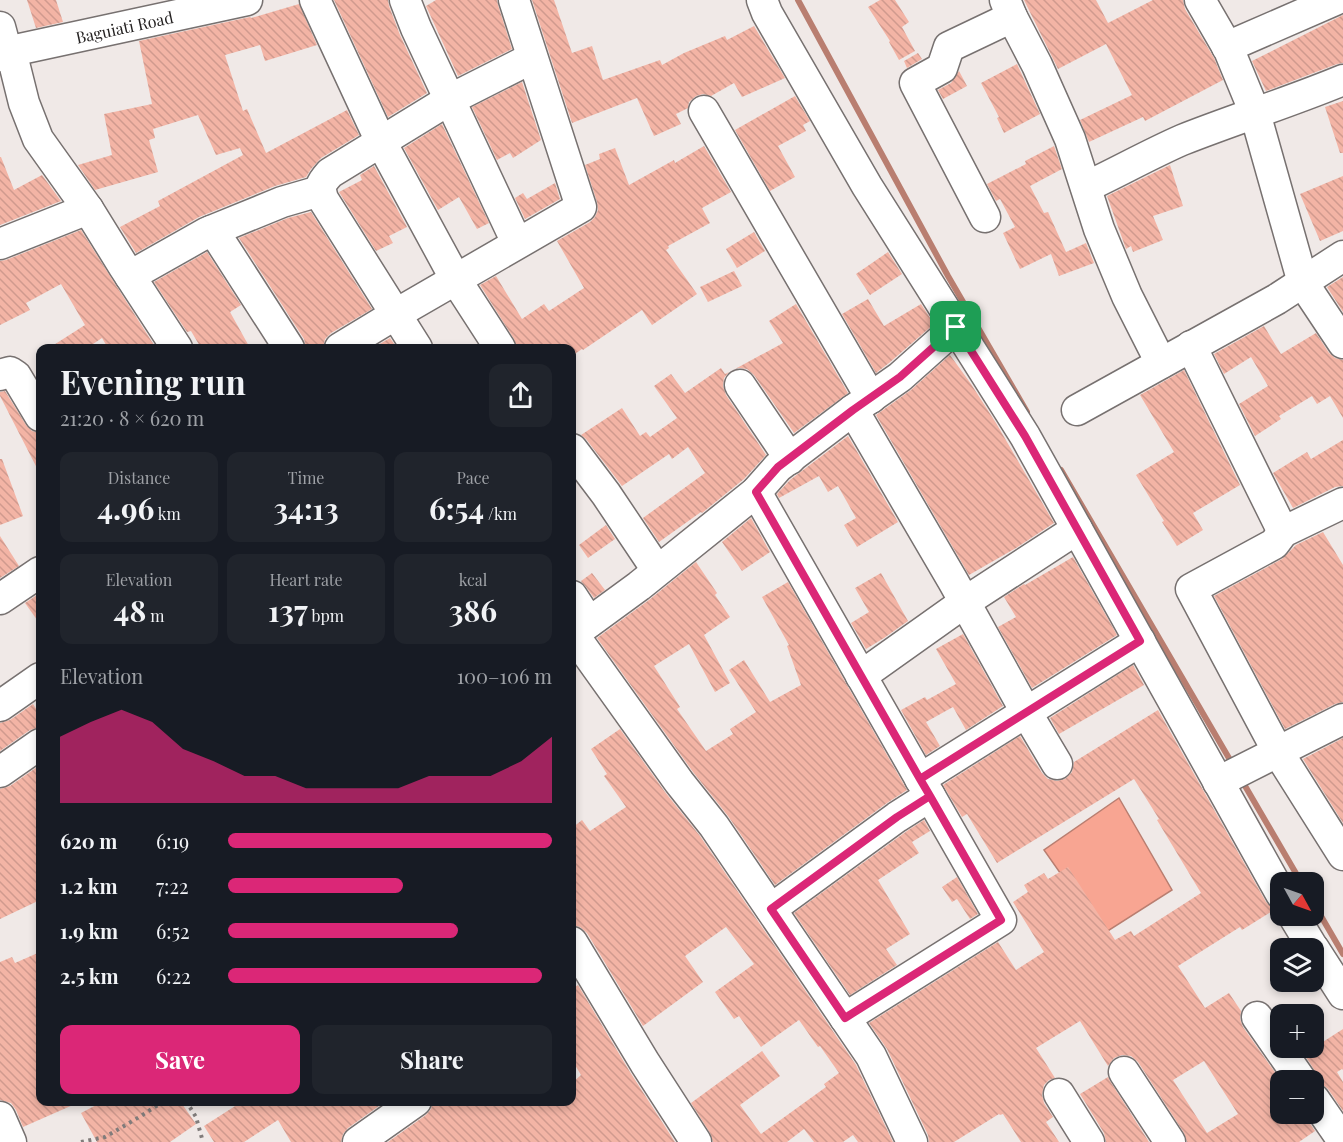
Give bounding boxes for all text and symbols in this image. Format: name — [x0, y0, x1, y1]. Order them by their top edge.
street label: Baguiati Road — [74, 6, 175, 47]
pin — [930, 301, 981, 352]
icon: arrive — [939, 310, 972, 343]
text: Evening run — [60, 359, 246, 403]
button: share — [489, 364, 552, 427]
text: 21:20 · 8 × 620 m — [60, 404, 204, 431]
text: Distance — [108, 467, 170, 488]
text: Time — [288, 467, 324, 488]
text: Pace — [456, 467, 490, 488]
text: 4.96 — [97, 488, 154, 528]
text: 34:13 — [273, 488, 339, 528]
text: 6:54 — [429, 488, 484, 528]
text: km — [154, 503, 181, 524]
text: /km — [484, 503, 517, 524]
text: Elevation — [106, 569, 172, 590]
text: Heart rate — [269, 569, 343, 590]
text: kcal — [459, 569, 487, 590]
text: 48 — [114, 590, 146, 630]
text: 137 — [268, 590, 308, 630]
text: 386 — [449, 590, 497, 630]
text: m — [146, 605, 164, 626]
text: bpm — [308, 605, 344, 626]
text: Elevation — [60, 662, 143, 689]
text: 100–106 m — [457, 662, 552, 689]
text: 620 m — [60, 827, 117, 854]
text: 6:19 — [156, 827, 189, 854]
text: 1.2 km — [60, 872, 118, 899]
text: 7:22 — [156, 872, 189, 899]
north arrow — [1270, 872, 1324, 926]
map controls — [1270, 872, 1324, 1124]
text: 1.9 km — [60, 917, 118, 944]
text: 6:52 — [156, 917, 190, 944]
button: layers — [1270, 938, 1324, 992]
text: 2.5 km — [60, 962, 119, 989]
text: 6:22 — [156, 962, 191, 989]
button: + — [1270, 1004, 1324, 1058]
button: Save — [60, 1025, 300, 1094]
button: Share — [312, 1025, 552, 1094]
button: − — [1270, 1070, 1324, 1124]

